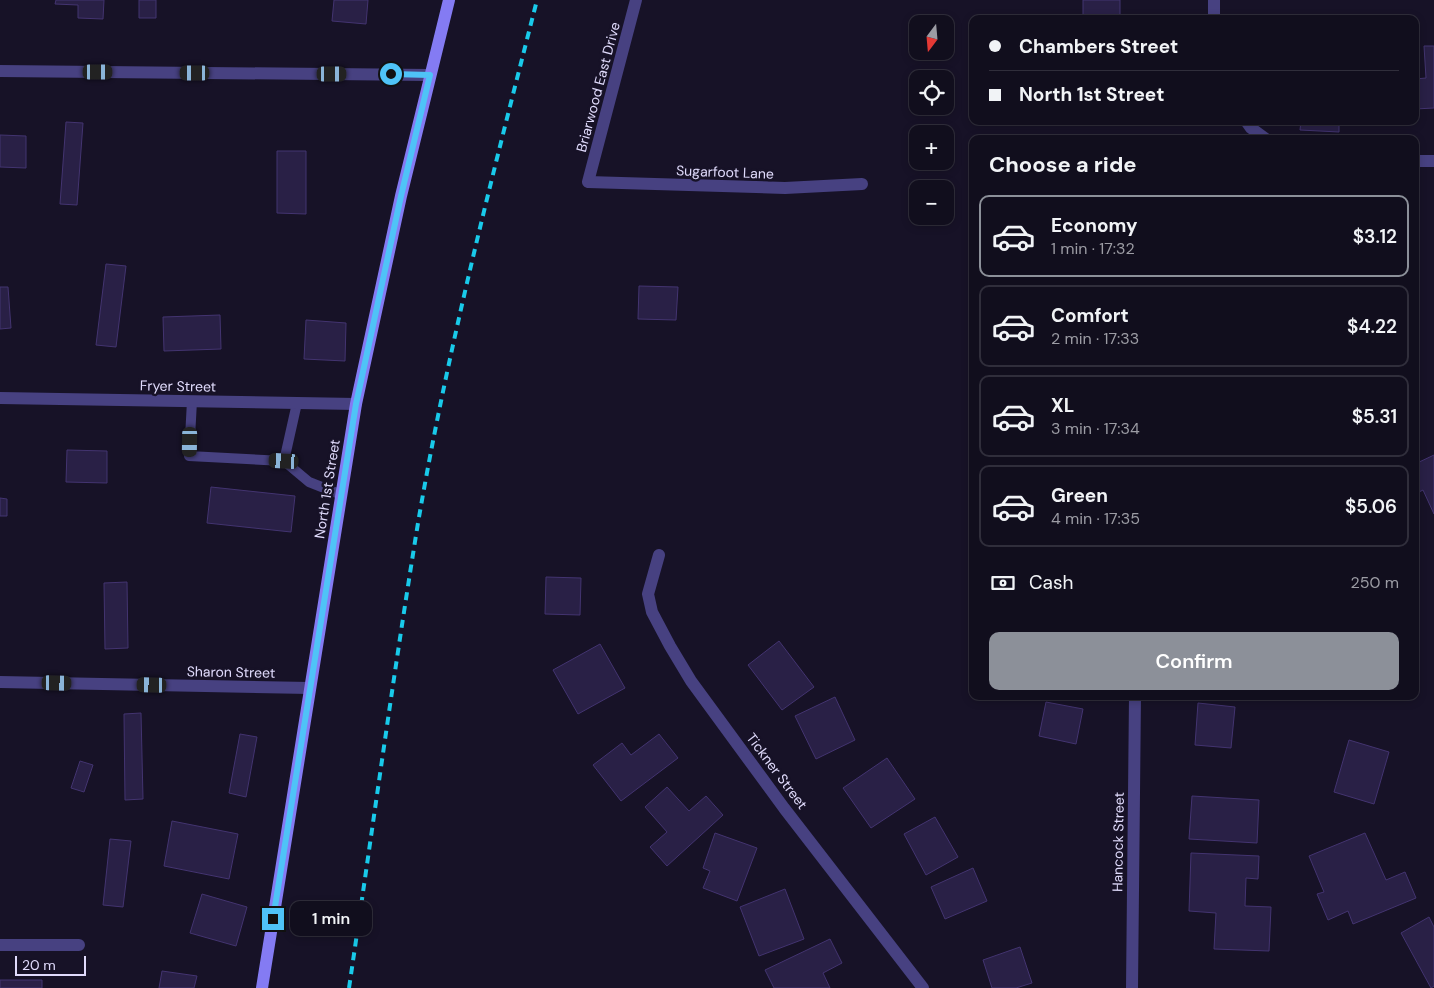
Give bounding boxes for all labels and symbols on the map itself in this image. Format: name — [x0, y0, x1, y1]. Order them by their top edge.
north arrow — [909, 15, 954, 60]
street label: Briarwood East Drive — [572, 20, 624, 154]
route start — [380, 63, 402, 85]
car — [83, 65, 113, 80]
car — [180, 66, 210, 81]
car — [317, 67, 347, 82]
street label: Sugarfoot Lane — [676, 161, 774, 183]
street label: Fryer Street — [140, 376, 216, 396]
car — [182, 427, 197, 457]
street label: North 1st Street — [310, 438, 344, 540]
car — [268, 453, 299, 469]
street label: Sharon Street — [187, 662, 275, 682]
car — [41, 675, 72, 691]
car — [136, 677, 167, 693]
street label: Tickner Street — [742, 729, 812, 813]
street label: Hancock Street — [1108, 792, 1128, 892]
callout: 1 min — [290, 902, 373, 936]
route end — [262, 908, 284, 930]
scale bar — [15, 953, 86, 976]

